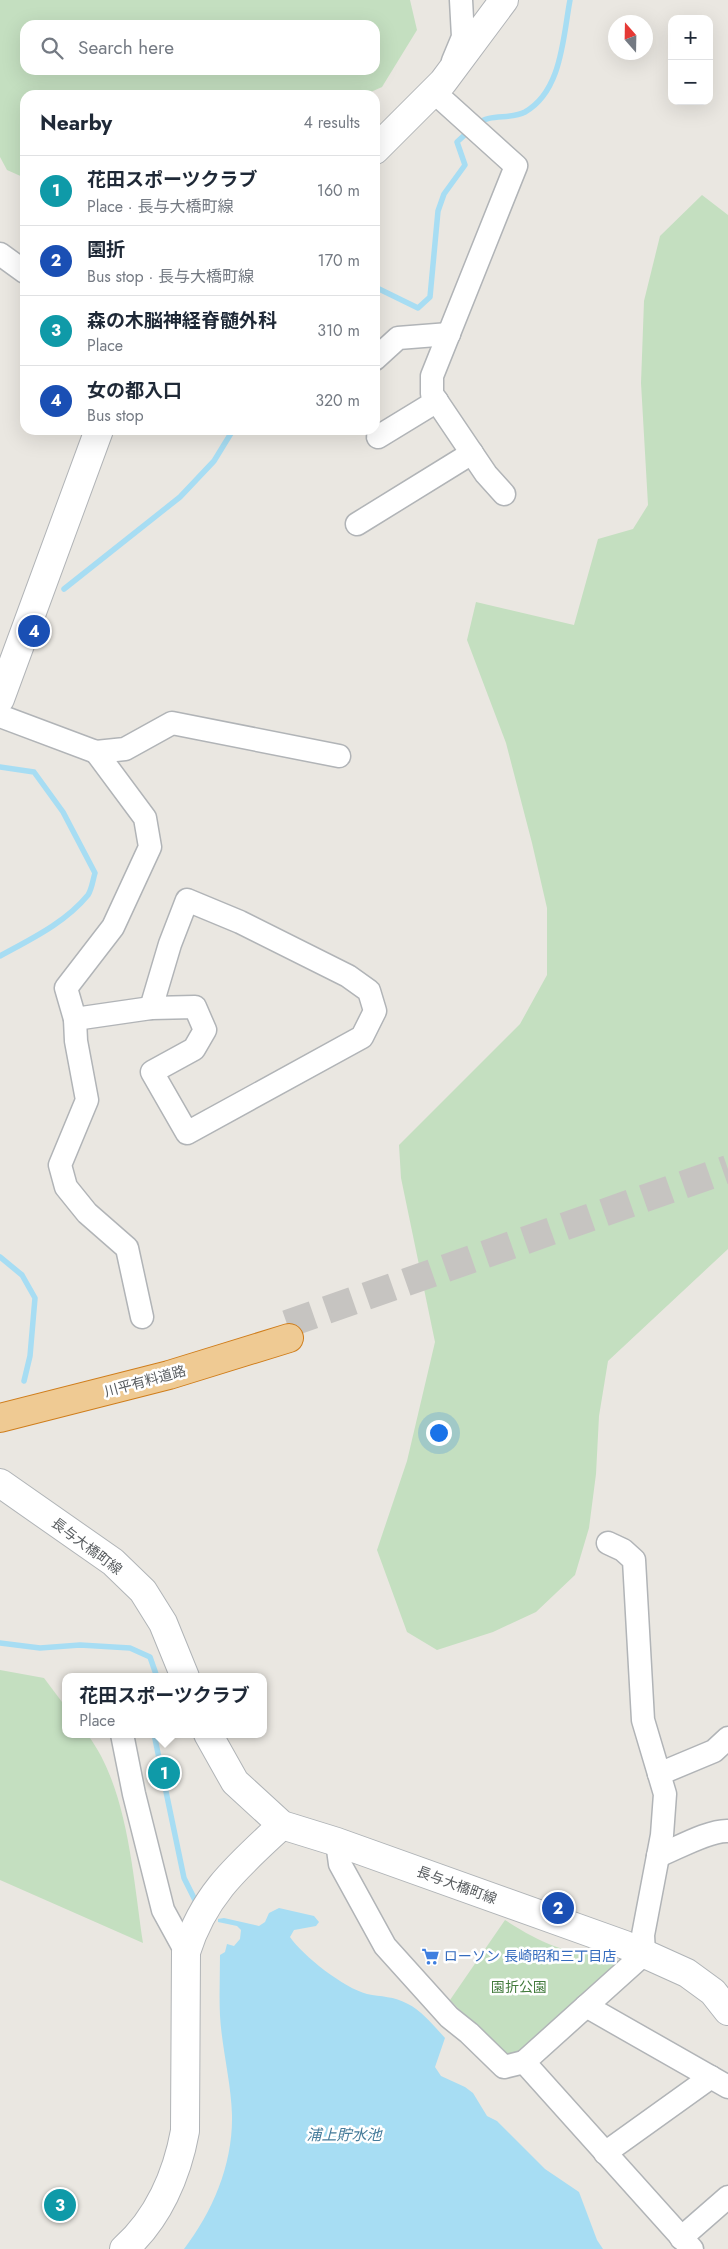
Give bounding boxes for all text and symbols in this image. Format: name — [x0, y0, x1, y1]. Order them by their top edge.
north arrow — [608, 15, 653, 60]
map controls — [668, 15, 713, 105]
button: + — [668, 15, 713, 60]
search box — [20, 20, 380, 75]
icon: search — [38, 34, 66, 62]
text: Search here — [78, 34, 174, 61]
button: − — [668, 60, 713, 105]
text: Nearby — [40, 108, 112, 138]
text: 4 results — [304, 111, 360, 134]
text: 花田スポーツクラブ — [87, 166, 258, 193]
text: 1 — [52, 179, 60, 202]
text: 160 m — [317, 179, 360, 202]
text: Place · 長与大橋町線 — [87, 195, 233, 218]
text: 園折 — [87, 236, 125, 263]
text: 2 — [51, 249, 61, 272]
text: 170 m — [318, 249, 360, 272]
text: Bus stop · 長与大橋町線 — [87, 265, 254, 288]
text: 森の木脳神経脊髄外科 — [87, 307, 277, 334]
text: 3 — [51, 319, 61, 342]
text: 310 m — [317, 319, 360, 342]
text: Place — [87, 334, 123, 357]
text: 女の都入口 — [87, 377, 182, 404]
text: 4 — [50, 389, 62, 412]
text: 320 m — [315, 389, 360, 412]
text: Bus stop — [87, 404, 144, 427]
pin: 4 — [18, 612, 50, 650]
street label: 川平有料道路 — [102, 1360, 188, 1402]
your location — [426, 1420, 452, 1446]
street label: 長与大橋町線 — [47, 1513, 127, 1579]
popup — [62, 1673, 267, 1738]
text: 花田スポーツクラブ — [79, 1682, 250, 1709]
text: Place — [79, 1709, 115, 1732]
pin: 1 — [148, 1754, 180, 1792]
street label: 長与大橋町線 — [414, 1861, 500, 1909]
pin: 2 — [542, 1889, 574, 1927]
supermarket icon: ローソン 長崎昭和三丁目店 — [420, 1946, 440, 1966]
place label: ローソン 長崎昭和三丁目店 — [444, 1946, 616, 1966]
park label: 園折公園 — [491, 1977, 547, 1997]
water label: 浦上貯水池 — [306, 2124, 383, 2146]
pin: 3 — [44, 2186, 76, 2224]

